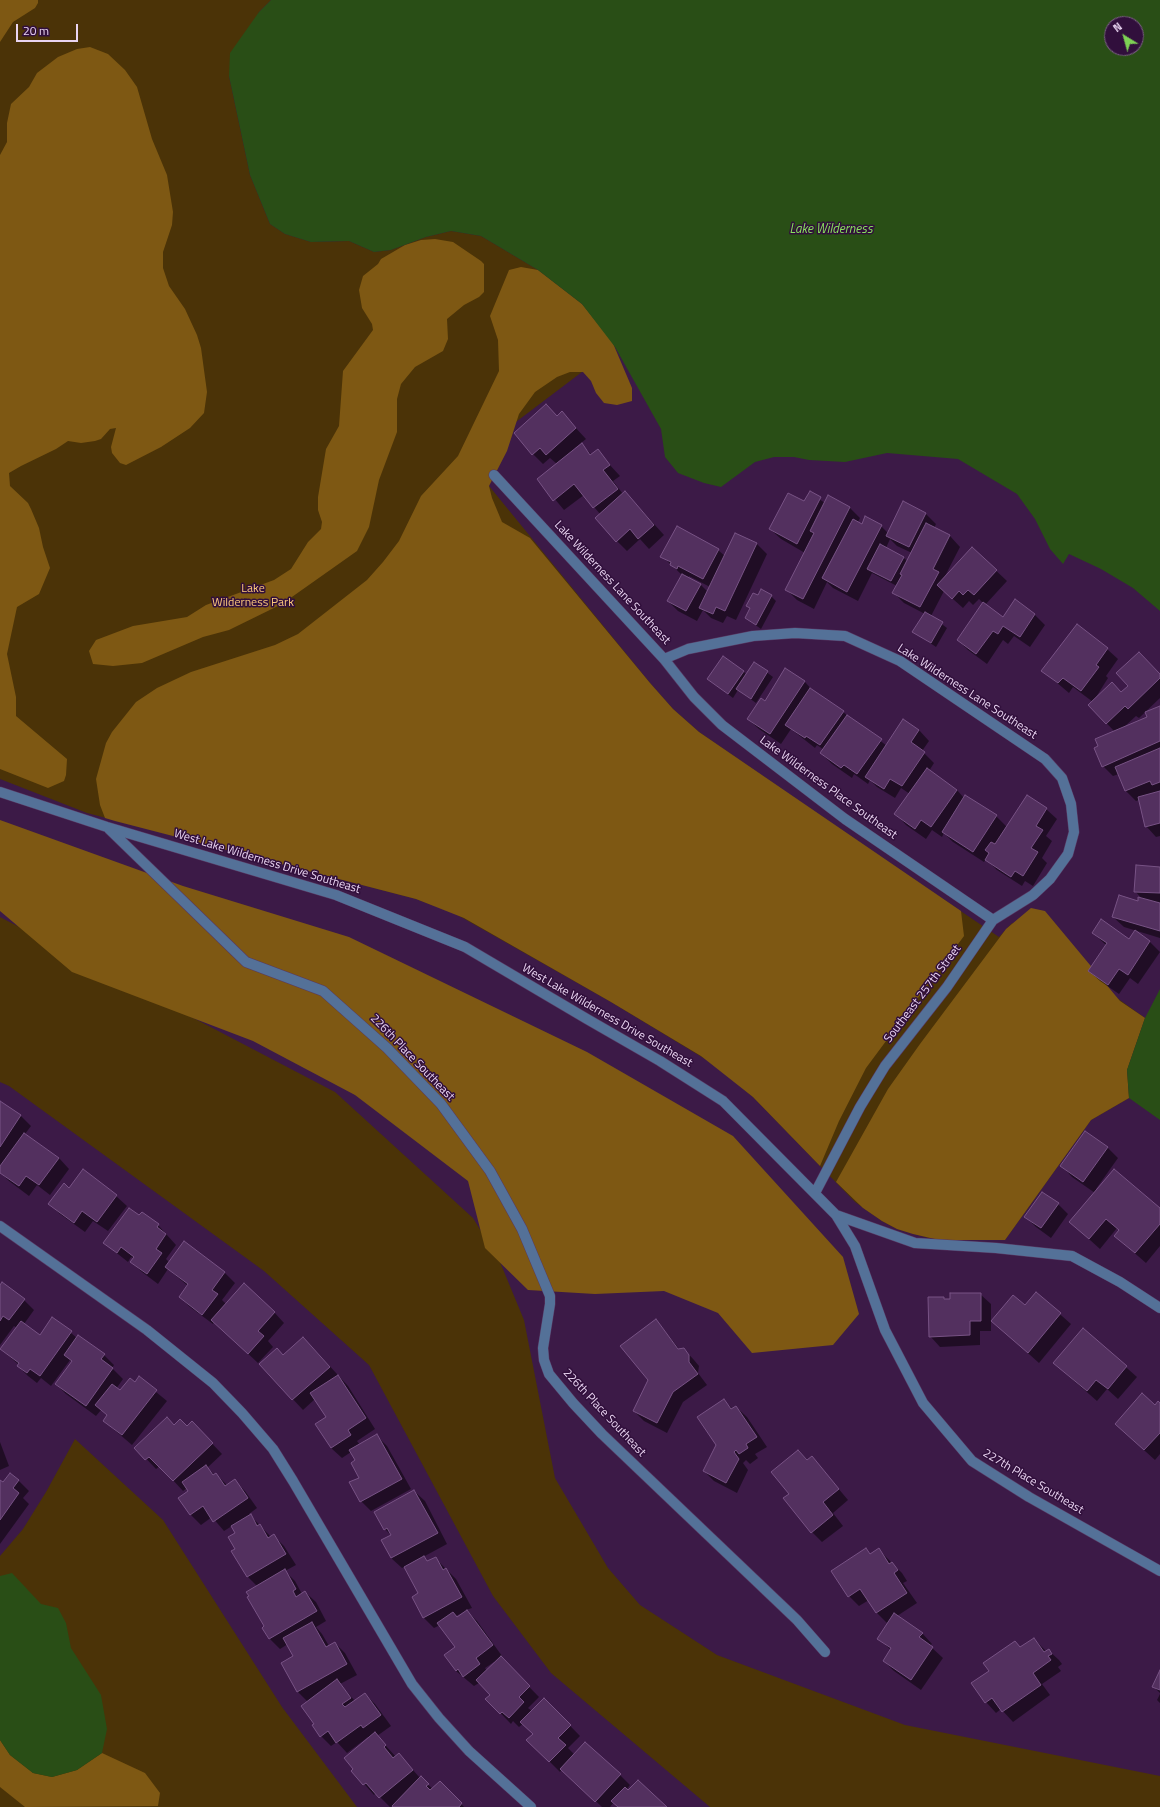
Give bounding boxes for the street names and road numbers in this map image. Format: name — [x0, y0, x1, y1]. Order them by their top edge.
street label: Lake Wilderness Lane Southeast — [551, 518, 673, 648]
street label: Lake Wilderness Lane Southeast — [894, 641, 1040, 743]
street label: Lake Wilderness Place Southeast — [756, 733, 900, 843]
street label: West Lake Wilderness Drive Southeast — [172, 827, 362, 897]
street label: Southeast 257th Street — [882, 942, 964, 1046]
street label: West Lake Wilderness Drive Southeast — [519, 961, 695, 1071]
street label: 226th Place Southeast — [367, 1012, 457, 1104]
street label: 226th Place Southeast — [560, 1366, 648, 1460]
street label: 227th Place Southeast — [980, 1446, 1086, 1518]

